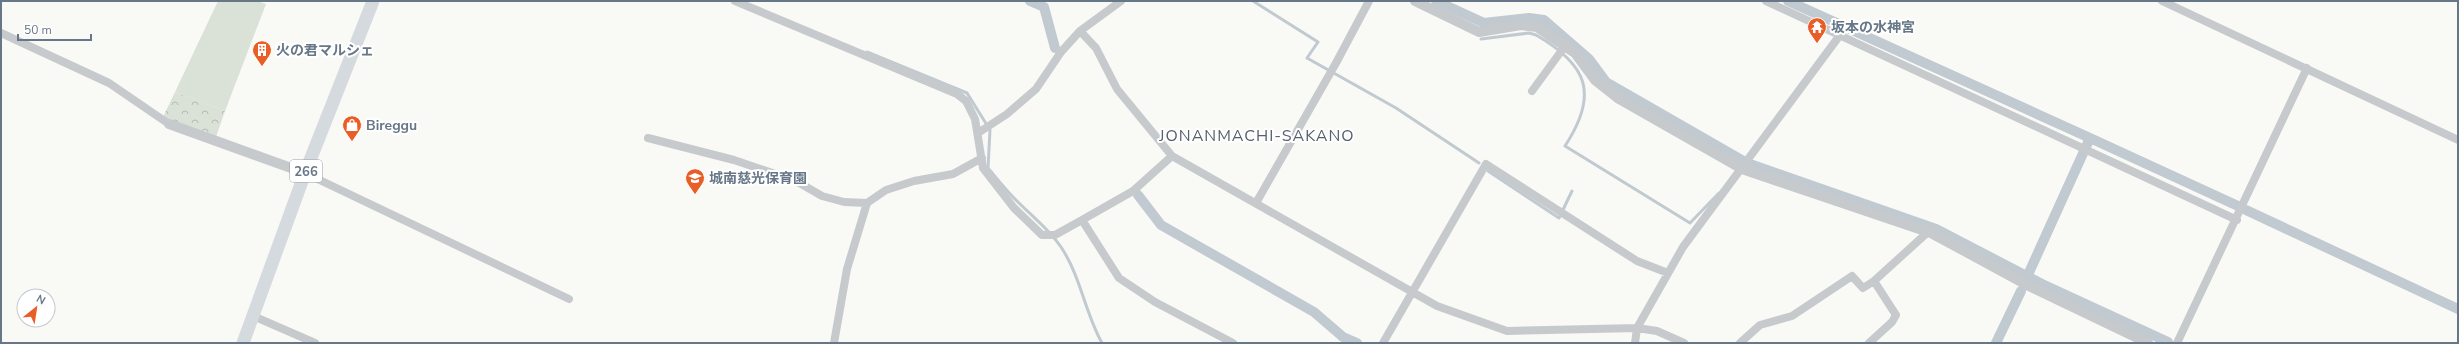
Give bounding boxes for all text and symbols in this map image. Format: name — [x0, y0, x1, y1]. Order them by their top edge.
scale bar — [18, 16, 91, 42]
temple icon: 坂本の水神宮 — [1806, 16, 1828, 44]
place label: 坂本の水神宮 — [1831, 18, 1915, 37]
text: 50 m — [24, 22, 52, 38]
building icon: 火の君マルシェ — [251, 39, 273, 67]
place label: 火の君マルシェ — [276, 41, 374, 60]
shop icon: Bireggu — [341, 114, 363, 142]
place label: Bireggu — [366, 116, 417, 135]
district label: JONANMACHI-SAKANO — [1158, 125, 1355, 147]
road number: 266 — [290, 160, 322, 182]
school or university icon: 城南慈光保育園 — [684, 167, 706, 195]
place label: 城南慈光保育園 — [709, 169, 807, 188]
north arrow — [16, 288, 56, 328]
text: N — [33, 291, 48, 308]

